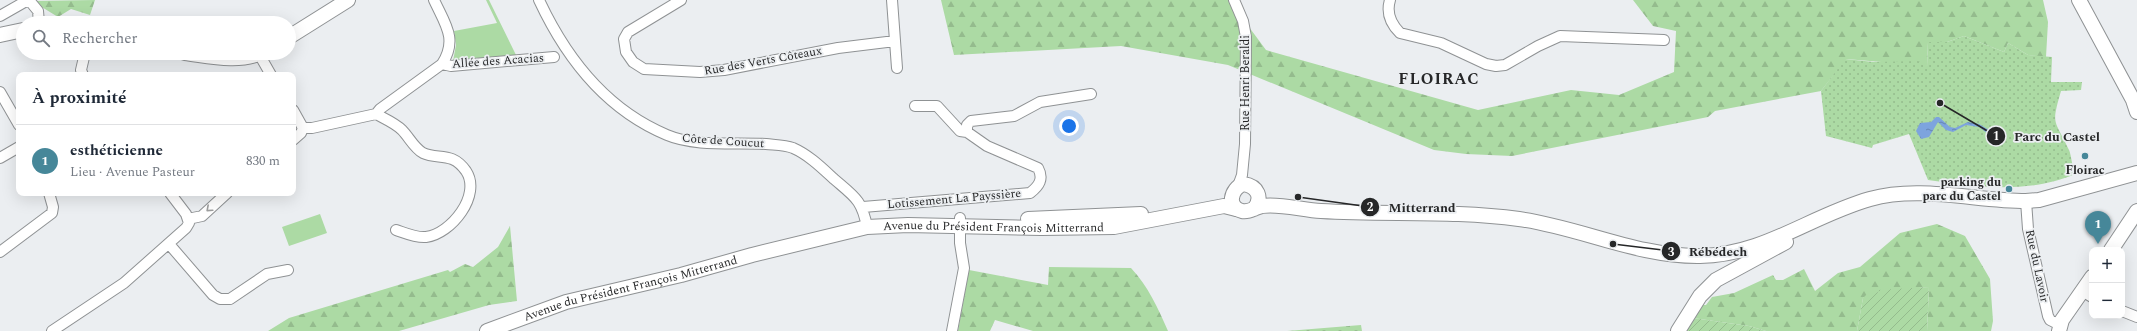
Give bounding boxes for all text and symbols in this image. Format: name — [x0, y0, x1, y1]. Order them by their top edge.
search box — [16, 16, 296, 60]
icon: search — [30, 27, 52, 49]
text: Rechercher — [62, 27, 137, 50]
street label: Rue Henri Beraldi — [1236, 35, 1255, 131]
street label: Rue des Verts Côteaux — [703, 41, 823, 81]
street label: Allée des Acacias — [451, 48, 545, 74]
district label: FLOIRAC — [1398, 67, 1480, 91]
text: À proximité — [32, 85, 127, 111]
your location — [1059, 116, 1079, 136]
callout: Parc du Castel — [1986, 124, 2109, 149]
text: 1 — [1993, 127, 1999, 146]
text: Parc du Castel — [2014, 127, 2100, 147]
street label: Côte de Coucut — [681, 129, 765, 153]
text: esthéticienne — [70, 139, 163, 162]
text: 1 — [41, 151, 49, 171]
text: 830 m — [246, 151, 280, 171]
marker: Floirac — [2080, 151, 2090, 161]
place label: Floirac — [2065, 161, 2105, 180]
text: Lieu · Avenue Pasteur — [70, 162, 195, 182]
place label: parking du parc du Castel — [1922, 173, 2001, 206]
street label: Lotissement La Payssière — [886, 184, 1022, 214]
marker: parking du parc du Castel — [2004, 184, 2014, 194]
callout: Mitterrand — [1360, 195, 1463, 220]
text: 2 — [1367, 198, 1374, 217]
text: Mitterrand — [1388, 198, 1456, 218]
one-way arrow — [207, 205, 214, 212]
pin: 1 — [2085, 211, 2111, 244]
street label: Avenue du Président François Mitterrand — [883, 215, 1104, 238]
street label: Rue du Lavoir — [2020, 228, 2054, 304]
callout: Rébédech — [1661, 239, 1756, 264]
text: Rébédech — [1689, 242, 1747, 262]
text: 3 — [1668, 243, 1675, 262]
map controls — [2089, 247, 2125, 319]
button: + — [2089, 247, 2125, 283]
street label: Avenue du Président François Mitterrand — [521, 250, 740, 326]
button: − — [2089, 283, 2125, 319]

